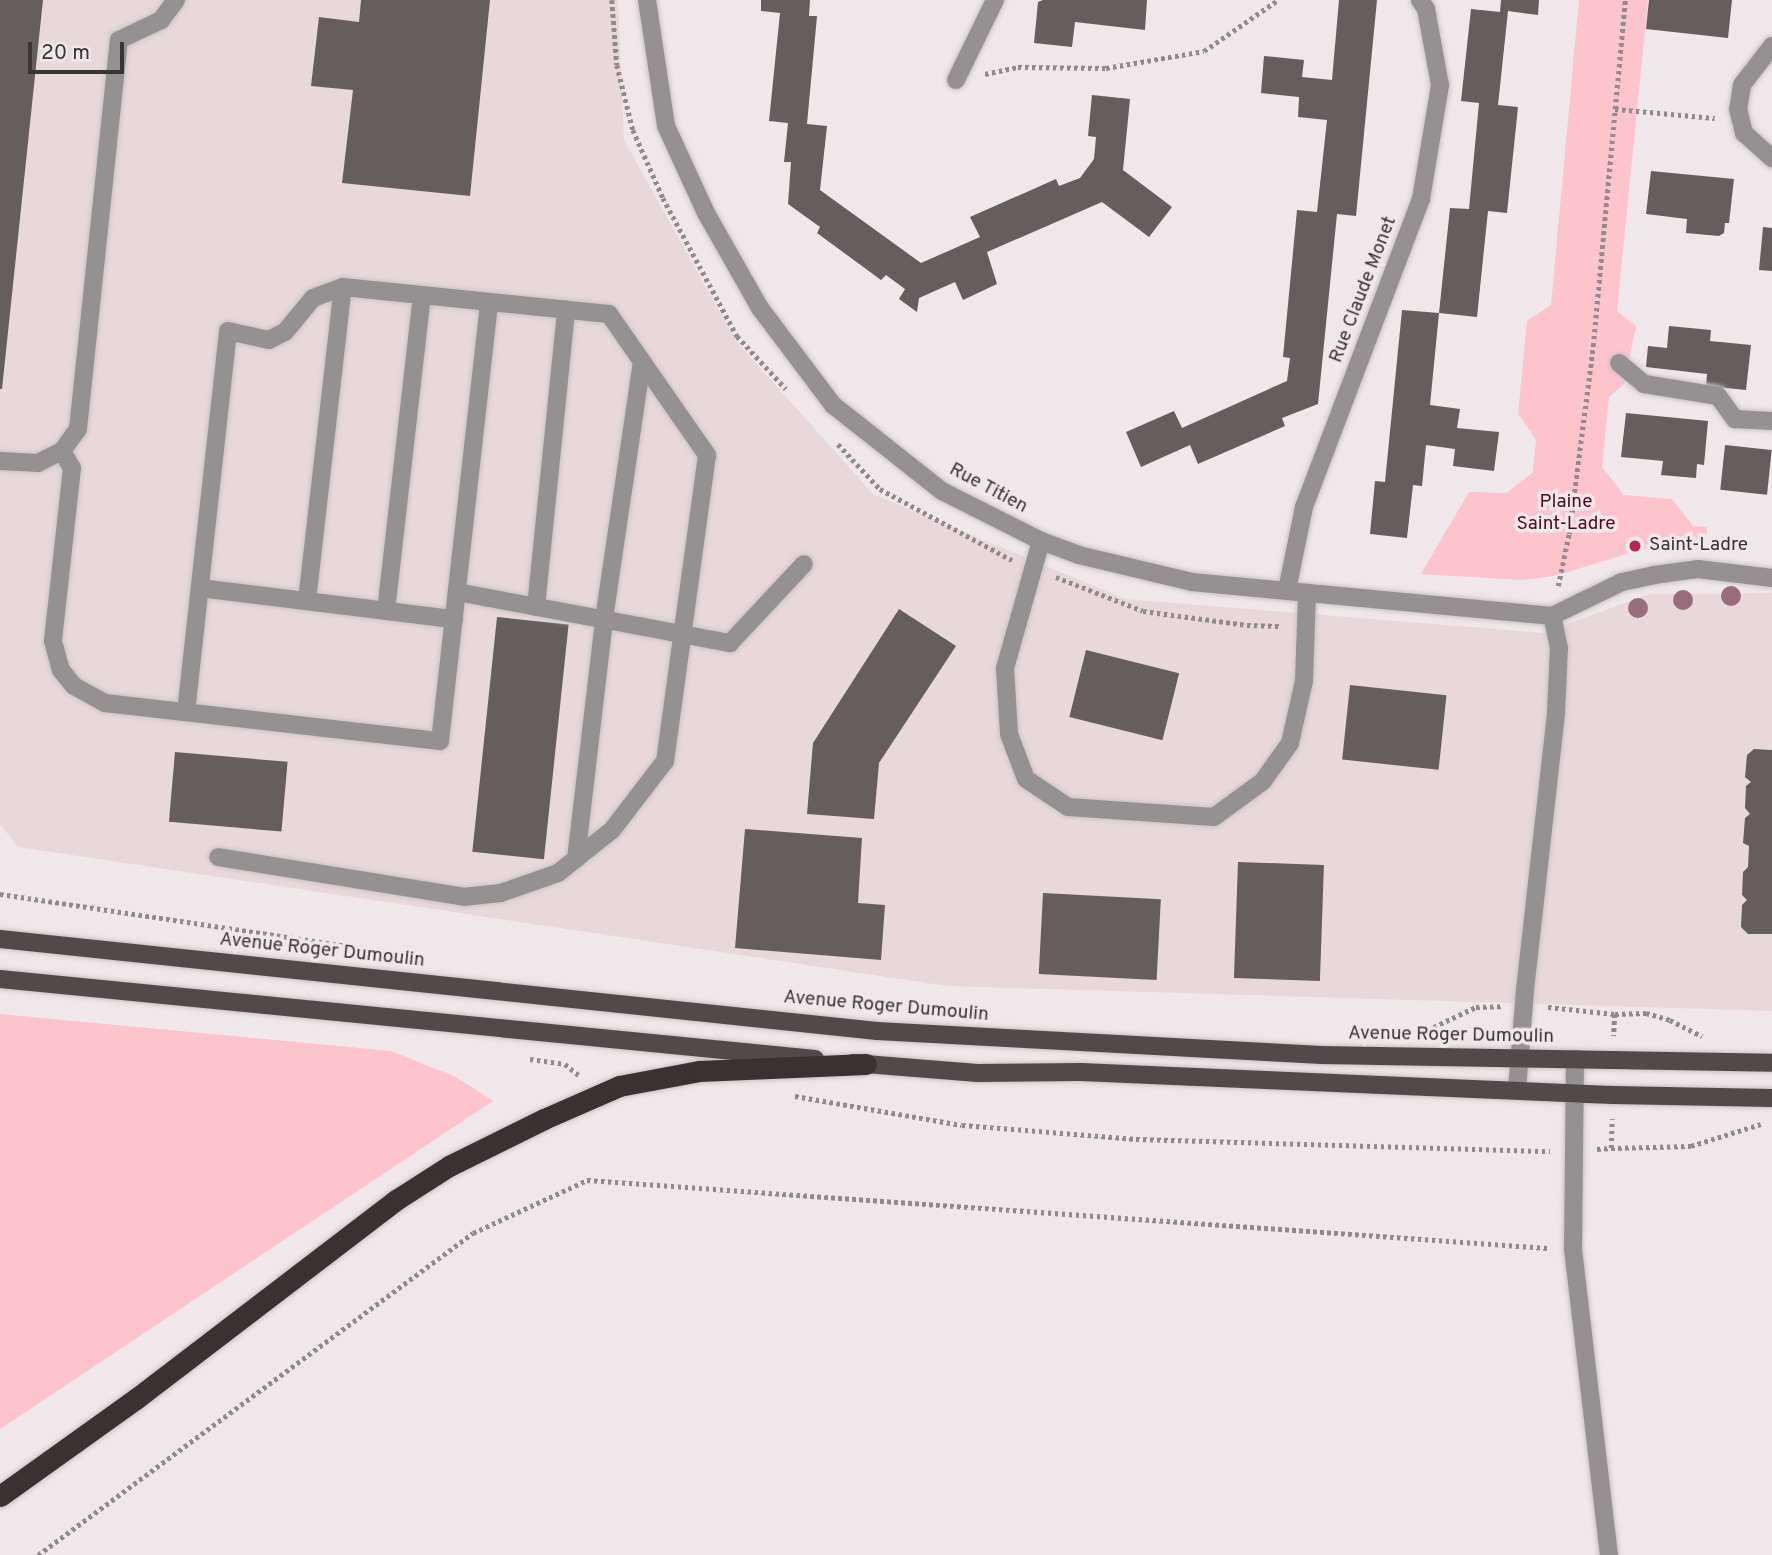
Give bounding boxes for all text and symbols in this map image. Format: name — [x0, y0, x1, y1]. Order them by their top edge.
scale bar — [32, 28, 128, 72]
text: 20 m — [41, 40, 90, 67]
street label: Rue Claude Monet — [1326, 214, 1402, 366]
street label: Rue Titien — [945, 459, 1031, 519]
park label: Plaine Saint-Ladre — [1516, 492, 1616, 536]
place label: Saint-Ladre — [1649, 535, 1748, 557]
marker: Saint-Ladre — [1627, 538, 1643, 554]
street label: Avenue Roger Dumoulin — [218, 929, 426, 973]
street label: Avenue Roger Dumoulin — [782, 987, 990, 1027]
street label: Avenue Roger Dumoulin — [1348, 1023, 1554, 1049]

